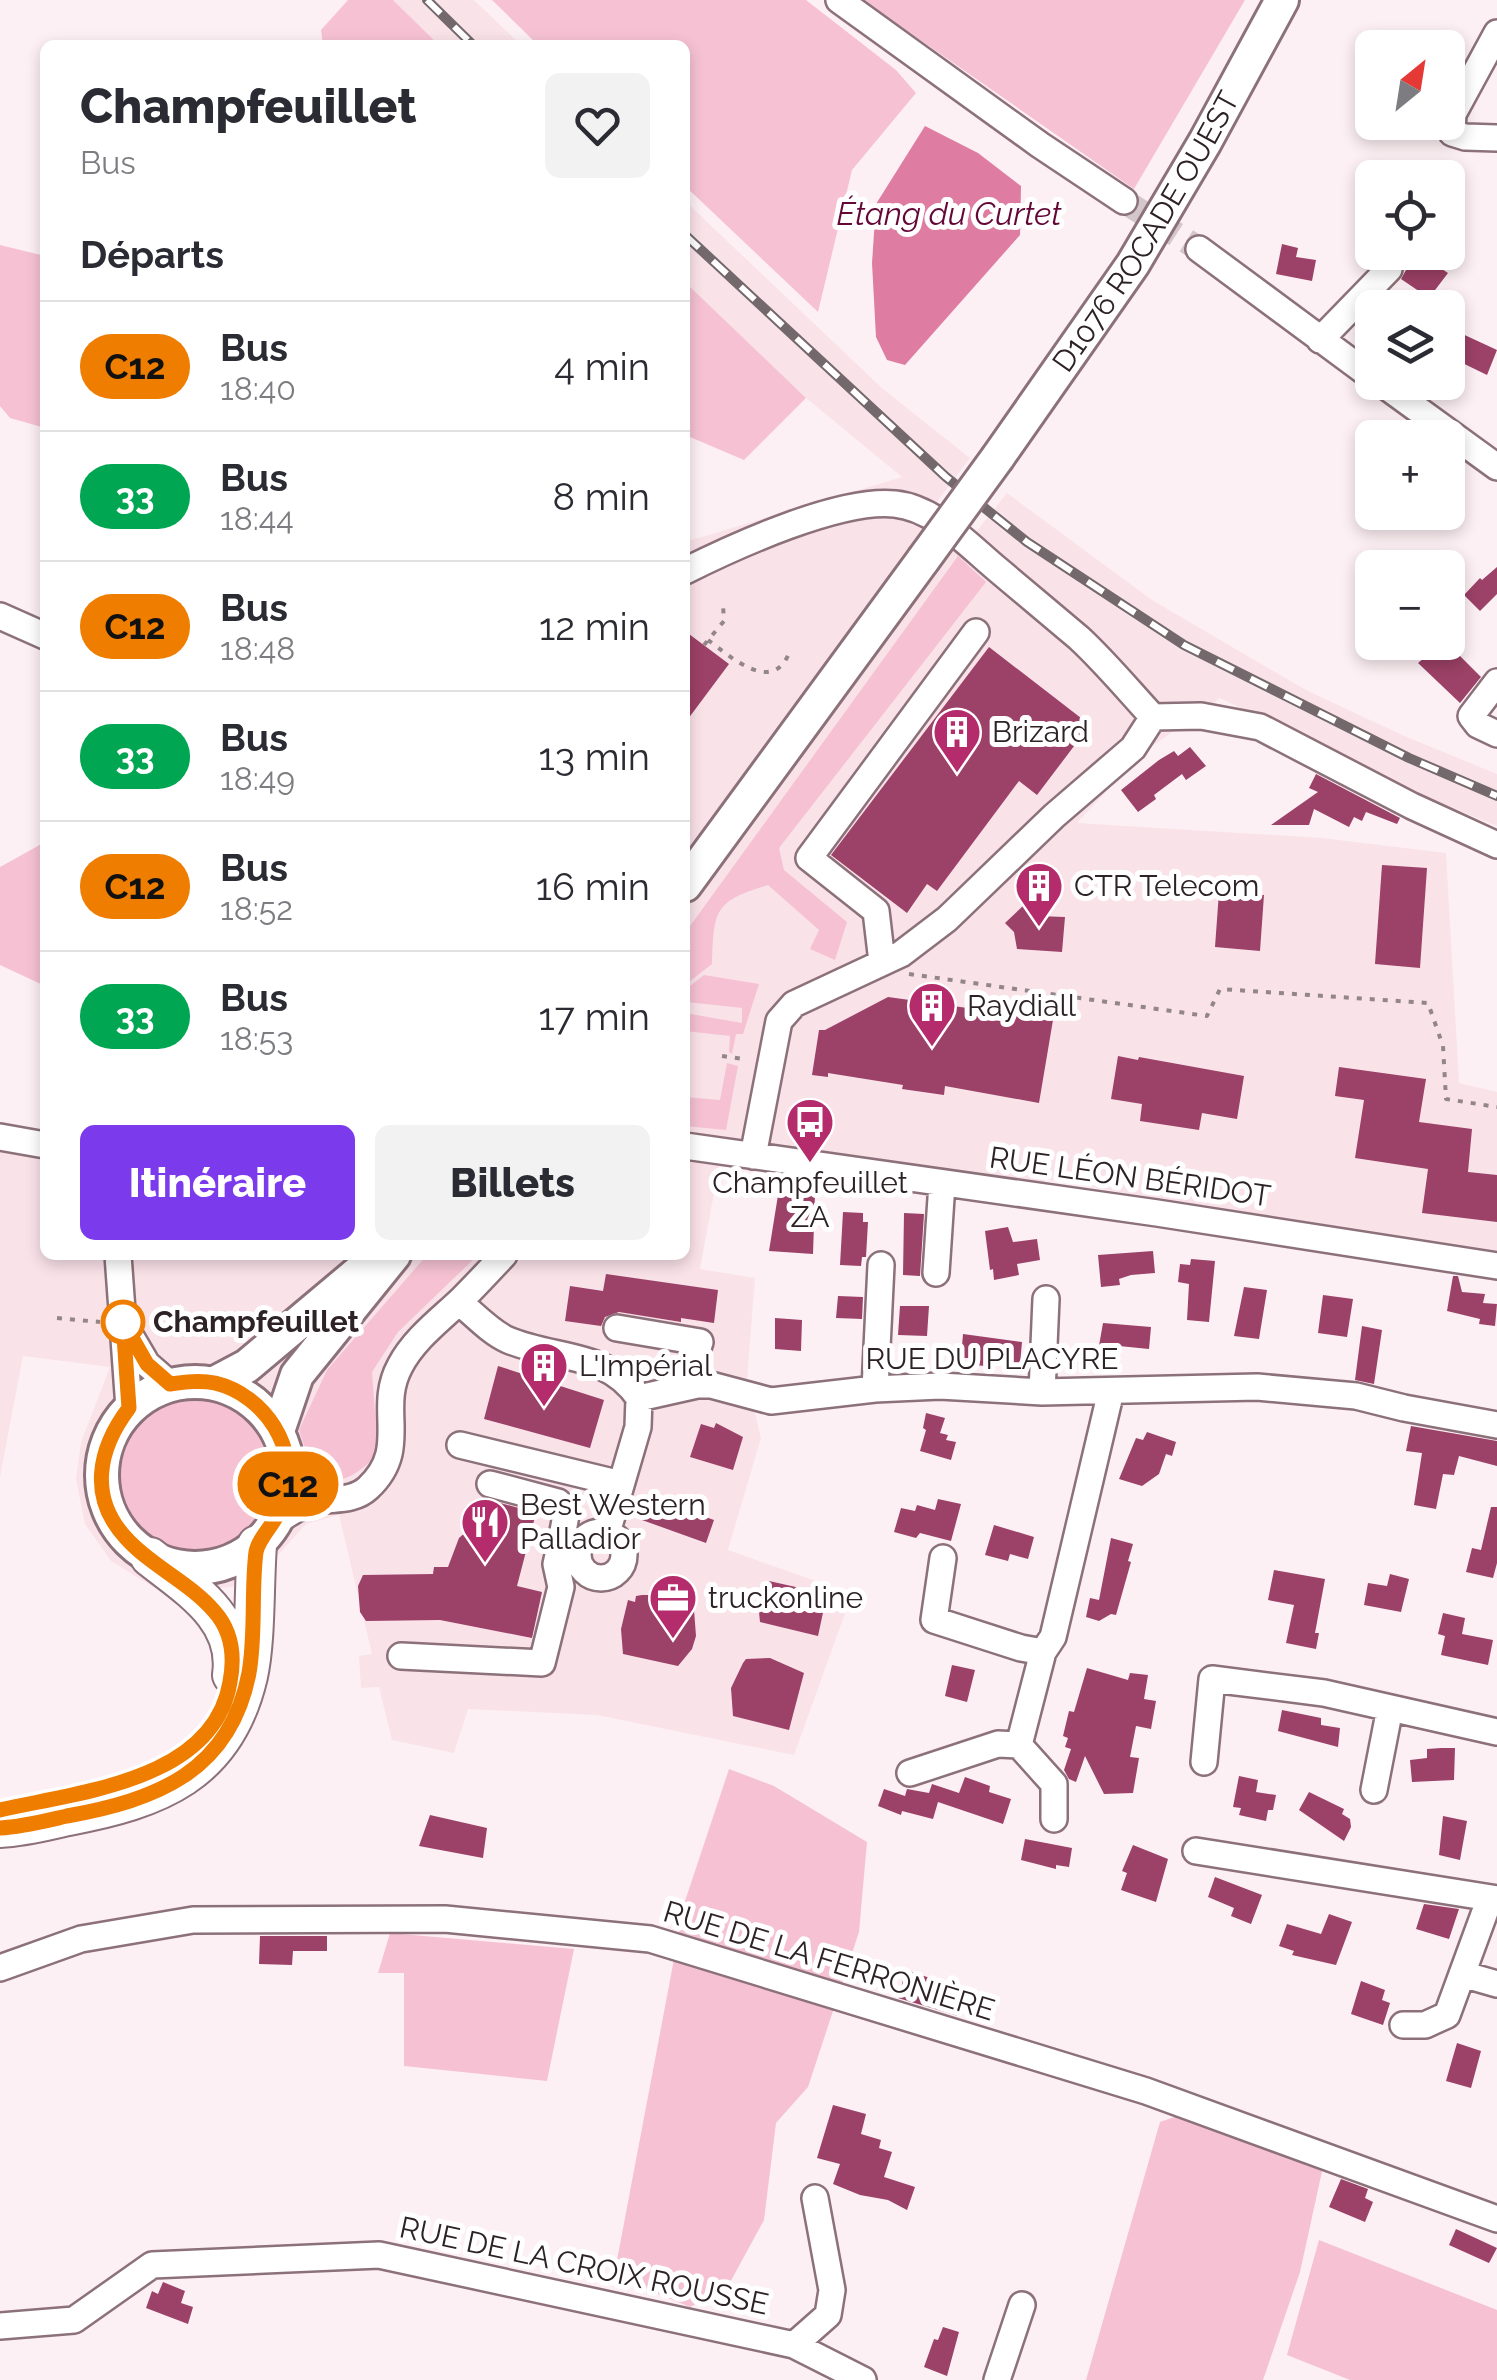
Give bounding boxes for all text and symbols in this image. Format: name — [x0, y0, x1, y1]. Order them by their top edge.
north arrow — [1355, 30, 1465, 140]
map controls — [1355, 30, 1465, 660]
button: heart — [545, 73, 650, 178]
text: Champfeuillet — [80, 78, 417, 134]
street label: D1076 ROCADE OUEST — [1045, 85, 1246, 378]
text: Bus — [80, 144, 136, 181]
button: locate — [1355, 160, 1465, 270]
water label: Étang du Curtet — [836, 195, 1062, 232]
text: Départs — [80, 232, 224, 277]
button: layers — [1355, 290, 1465, 400]
text: Bus — [220, 325, 288, 370]
text: 4 min — [554, 344, 650, 389]
text: C12 — [104, 346, 166, 387]
text: 18:40 — [220, 370, 296, 407]
button: + — [1355, 420, 1465, 530]
text: Bus — [220, 455, 288, 500]
text: 8 min — [552, 474, 650, 519]
text: 33 — [115, 476, 155, 517]
text: 18:44 — [220, 500, 294, 537]
button: − — [1355, 550, 1465, 660]
text: Bus — [220, 585, 288, 630]
text: 12 min — [539, 604, 650, 649]
text: C12 — [104, 606, 166, 647]
text: 18:48 — [220, 630, 295, 667]
building icon: Brizard — [931, 706, 983, 774]
place label: Brizard — [992, 714, 1089, 749]
text: Bus — [220, 715, 288, 760]
text: 13 min — [538, 734, 650, 779]
text: 33 — [115, 736, 155, 777]
text: 18:49 — [220, 760, 295, 797]
text: Bus — [220, 845, 288, 890]
building icon: CTR Telecom — [1013, 860, 1065, 928]
text: 16 min — [536, 864, 650, 909]
text: C12 — [104, 866, 166, 907]
place label: CTR Telecom — [1074, 868, 1259, 903]
text: 18:52 — [220, 890, 293, 927]
text: Bus — [220, 975, 288, 1020]
building icon: Raydiall — [906, 980, 958, 1048]
place label: Raydiall — [967, 988, 1077, 1023]
text: 17 min — [539, 994, 650, 1039]
text: 33 — [115, 996, 155, 1037]
text: 18:53 — [220, 1020, 293, 1057]
bus stop icon: Champfeuillet ZA — [784, 1096, 836, 1164]
button: Itinéraire — [80, 1125, 355, 1240]
button: Billets — [375, 1125, 650, 1240]
street label: RUE LÉON BÉRIDOT — [987, 1139, 1273, 1214]
place label: Champfeuillet ZA — [712, 1165, 908, 1234]
marker: Champfeuillet — [102, 1301, 144, 1343]
place label: Champfeuillet — [153, 1304, 360, 1339]
building icon: L'Impérial — [518, 1340, 570, 1408]
street label: RUE DU PLACYRE — [866, 1341, 1119, 1376]
place label: L'Impérial — [579, 1348, 713, 1383]
line badge: C12 — [230, 1452, 346, 1516]
text: C12 — [257, 1464, 319, 1505]
place label: Best Western Palladior — [520, 1487, 706, 1556]
restaurant icon: Best Western Palladior — [459, 1496, 511, 1564]
office icon: truckonline — [647, 1572, 699, 1640]
place label: truckonline — [708, 1580, 863, 1615]
street label: RUE DE LA FERRONIÈRE — [659, 1893, 999, 2028]
street label: RUE DE LA CROIX ROUSSE — [397, 2209, 772, 2322]

